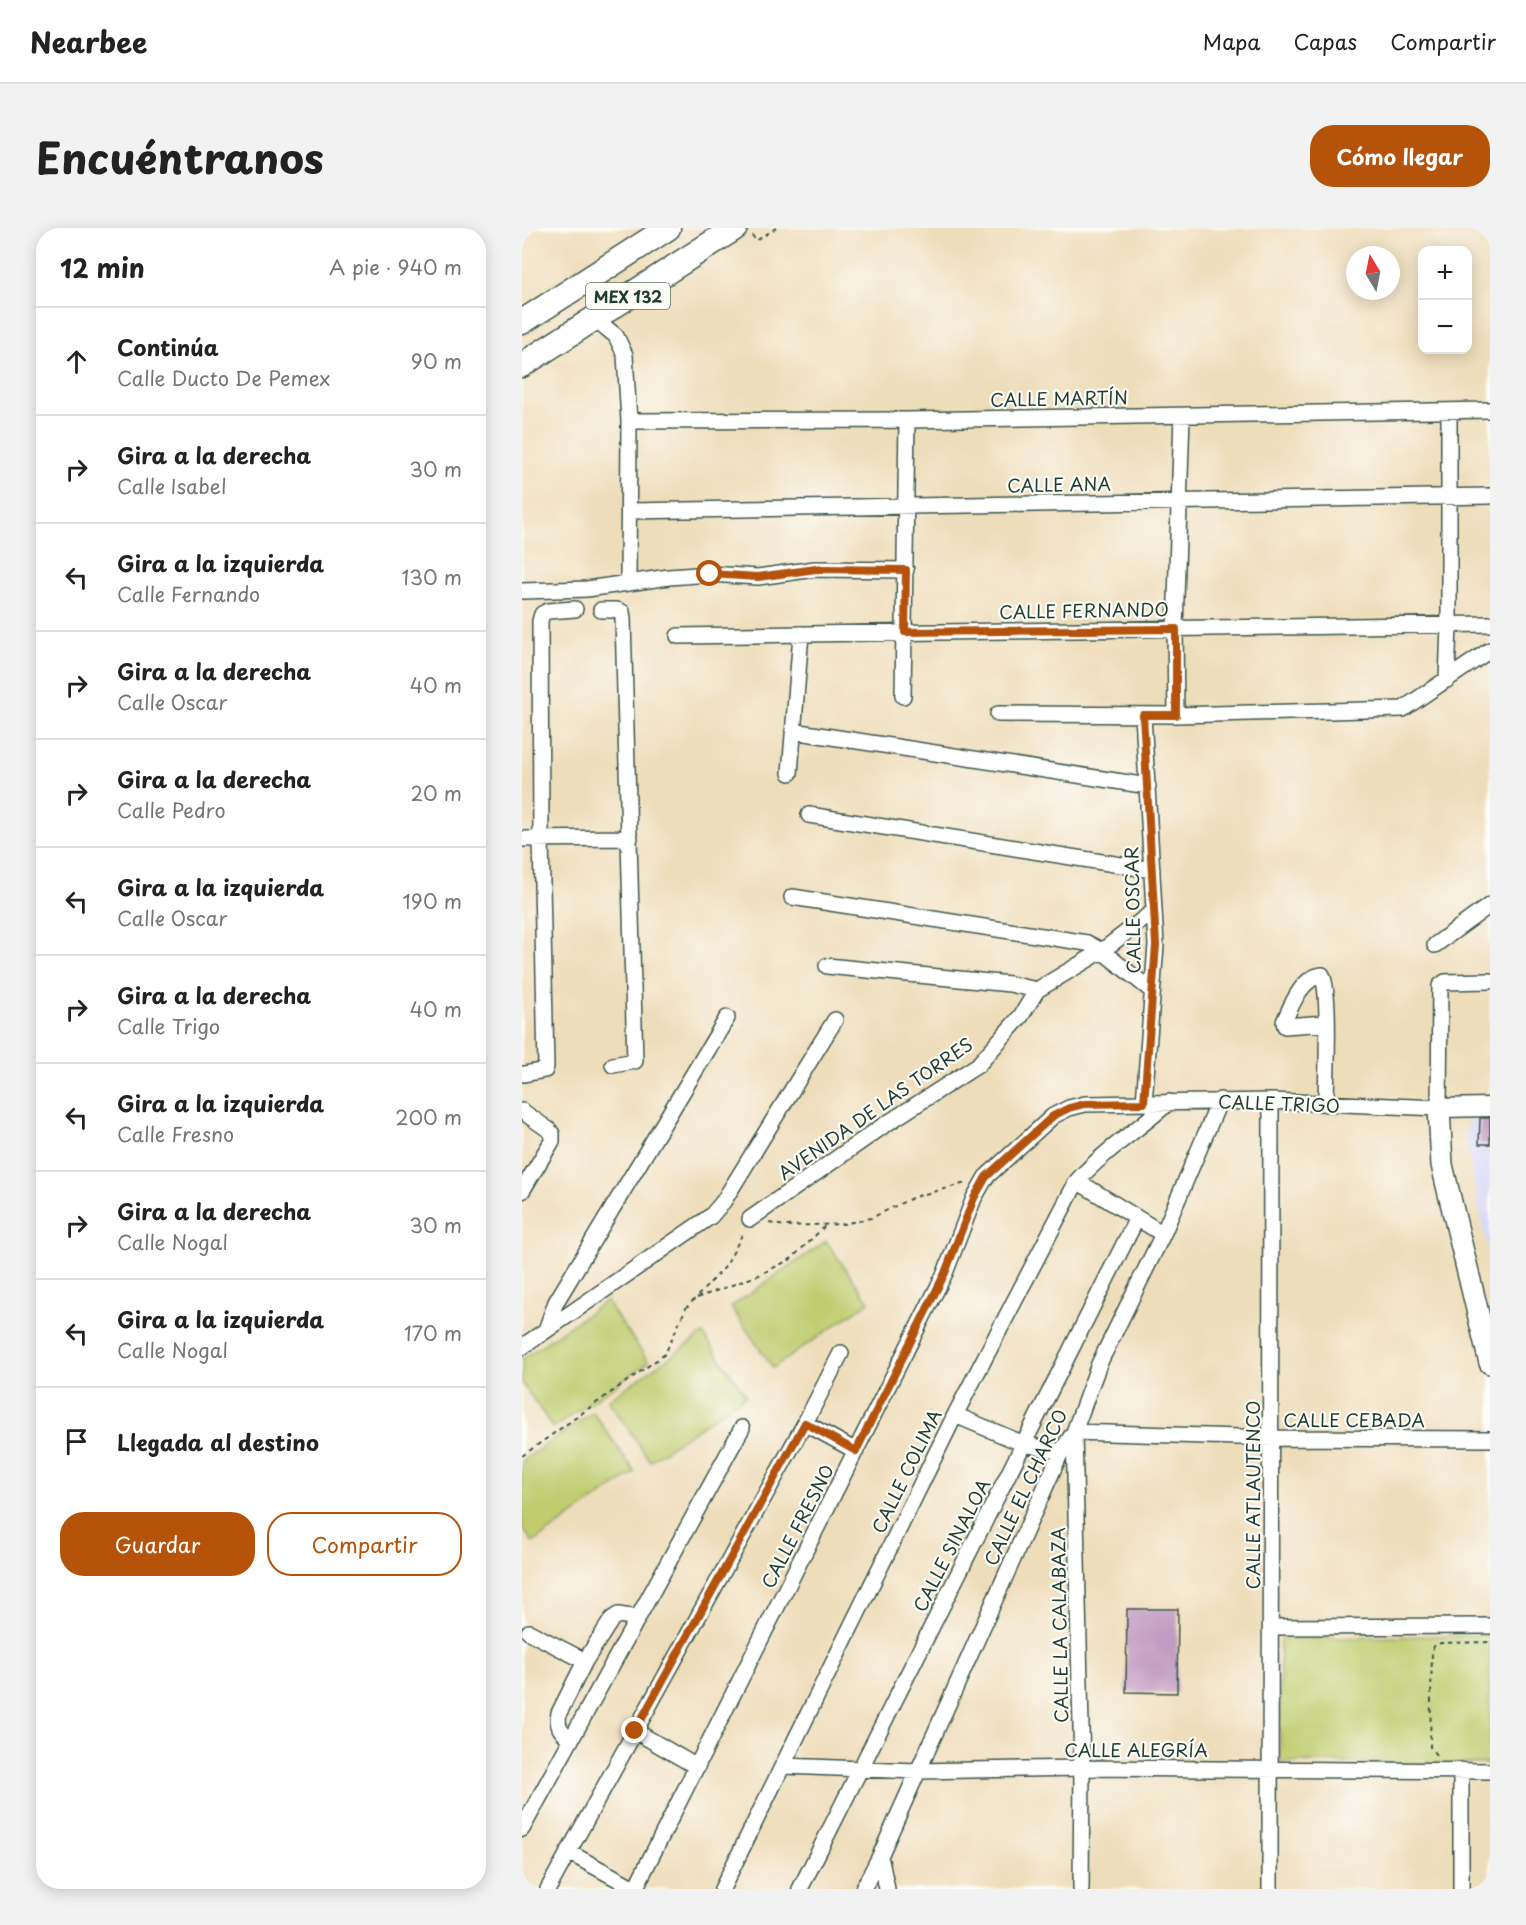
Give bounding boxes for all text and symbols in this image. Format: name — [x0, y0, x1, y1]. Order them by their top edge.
text: Nearbee — [30, 20, 147, 63]
text: Mapa — [1203, 25, 1261, 57]
text: Capas — [1294, 25, 1357, 57]
text: Compartir — [1390, 25, 1496, 57]
text: Encuéntranos — [36, 125, 324, 188]
button: Cómo llegar — [1310, 125, 1490, 187]
north arrow — [1346, 246, 1400, 300]
map controls — [1418, 246, 1472, 354]
button: + — [1418, 246, 1472, 300]
text: 12 min — [60, 248, 145, 287]
text: A pie · 940 m — [329, 252, 462, 282]
road number: MEX 132 — [586, 283, 670, 309]
button: − — [1418, 300, 1472, 354]
text: Continúa — [117, 330, 219, 363]
icon: ahead — [60, 345, 93, 378]
text: 90 m — [411, 346, 462, 376]
text: Calle Ducto De Pemex — [117, 363, 330, 393]
street label: CALLE MARTÍN — [990, 383, 1128, 413]
text: Gira a la derecha — [117, 438, 311, 471]
icon: right — [60, 453, 93, 486]
text: 30 m — [409, 454, 462, 484]
street label: CALLE ANA — [1007, 470, 1111, 498]
text: Calle Isabel — [117, 471, 226, 501]
text: Gira a la izquierda — [117, 546, 324, 579]
route start — [696, 560, 722, 586]
icon: left — [60, 561, 93, 594]
text: 130 m — [402, 562, 462, 592]
text: Calle Fernando — [117, 579, 260, 609]
street label: CALLE FERNANDO — [999, 595, 1169, 625]
text: Gira a la derecha — [117, 654, 311, 687]
icon: right — [60, 669, 93, 702]
text: 40 m — [410, 670, 462, 700]
text: Calle Oscar — [117, 687, 227, 717]
text: Gira a la derecha — [117, 762, 311, 795]
icon: right — [60, 777, 93, 810]
text: 20 m — [410, 778, 462, 808]
text: Calle Pedro — [117, 795, 225, 825]
street label: CALLE OSCAR — [1117, 846, 1147, 974]
text: Gira a la izquierda — [117, 870, 324, 903]
icon: left — [60, 885, 93, 918]
text: 190 m — [403, 886, 462, 916]
text: Calle Oscar — [117, 903, 227, 933]
text: Gira a la derecha — [117, 978, 311, 1011]
icon: right — [60, 993, 93, 1026]
text: 40 m — [410, 994, 462, 1024]
text: Calle Trigo — [117, 1011, 220, 1041]
street label: AVENIDA DE LAS TORRES — [772, 1030, 978, 1186]
text: Gira a la izquierda — [117, 1086, 324, 1119]
street label: CALLE TRIGO — [1218, 1087, 1340, 1119]
icon: left — [60, 1101, 93, 1134]
text: 200 m — [395, 1102, 462, 1132]
text: Calle Fresno — [117, 1119, 234, 1149]
text: Gira a la derecha — [117, 1194, 311, 1227]
icon: right — [60, 1209, 93, 1242]
text: 30 m — [409, 1210, 462, 1240]
text: Calle Nogal — [117, 1227, 228, 1257]
text: Gira a la izquierda — [117, 1302, 324, 1335]
icon: left — [60, 1317, 93, 1350]
text: 170 m — [404, 1318, 462, 1348]
text: Calle Nogal — [117, 1335, 228, 1365]
street label: CALLE ATLAUTENCO — [1239, 1400, 1266, 1590]
street label: CALLE COLIMA — [864, 1404, 948, 1538]
street label: CALLE EL CHARCO — [977, 1404, 1073, 1570]
street label: CALLE CEBADA — [1283, 1406, 1425, 1433]
icon: arrive — [60, 1425, 93, 1458]
text: Llegada al destino — [117, 1425, 319, 1458]
street label: CALLE FRESNO — [754, 1459, 840, 1593]
street label: CALLE SINALOA — [906, 1474, 996, 1616]
button: Guardar — [60, 1512, 255, 1576]
button: Compartir — [267, 1512, 462, 1576]
street label: CALLE LA CALABAZA — [1044, 1527, 1074, 1723]
route end — [621, 1717, 647, 1743]
street label: CALLE ALEGRÍA — [1064, 1736, 1208, 1763]

